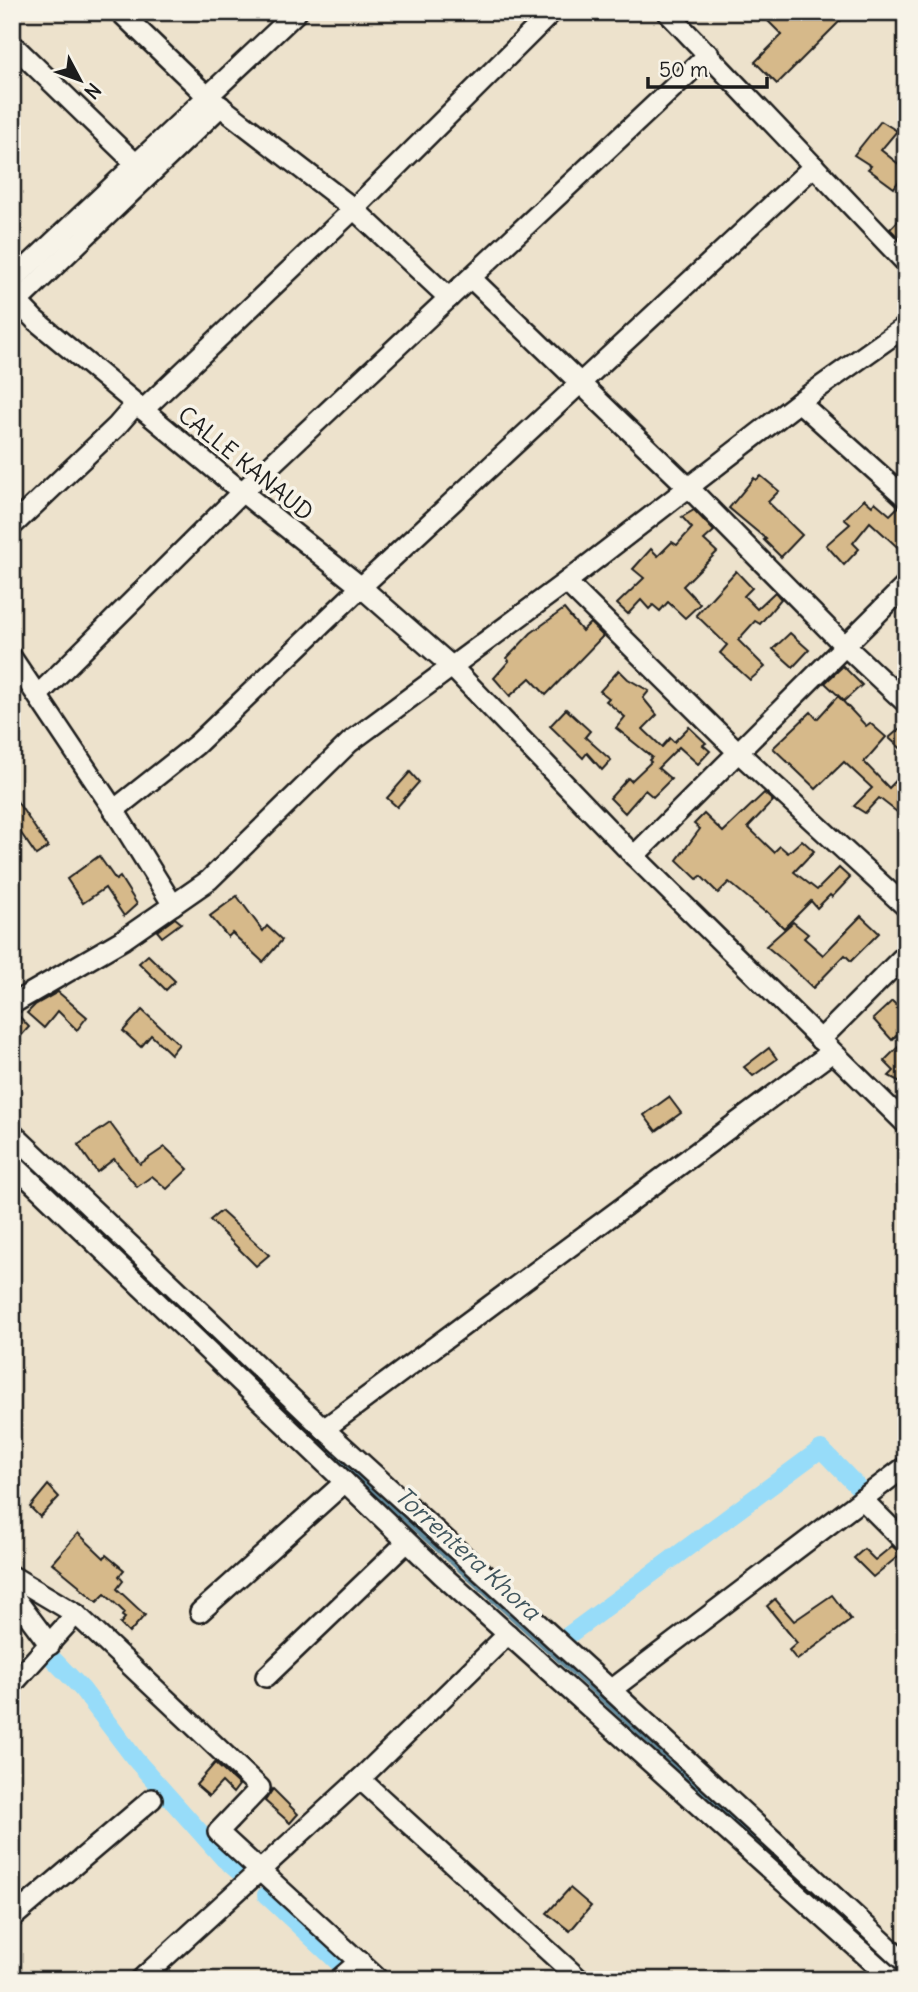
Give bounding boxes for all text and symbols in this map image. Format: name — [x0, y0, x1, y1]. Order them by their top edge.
north arrow — [46, 46, 116, 116]
scale bar — [648, 46, 768, 90]
text: 50 m — [659, 56, 708, 83]
text: N — [79, 78, 106, 104]
street label: CALLE KANAUD — [173, 400, 319, 526]
water label: Torrentera Khora — [389, 1480, 548, 1627]

